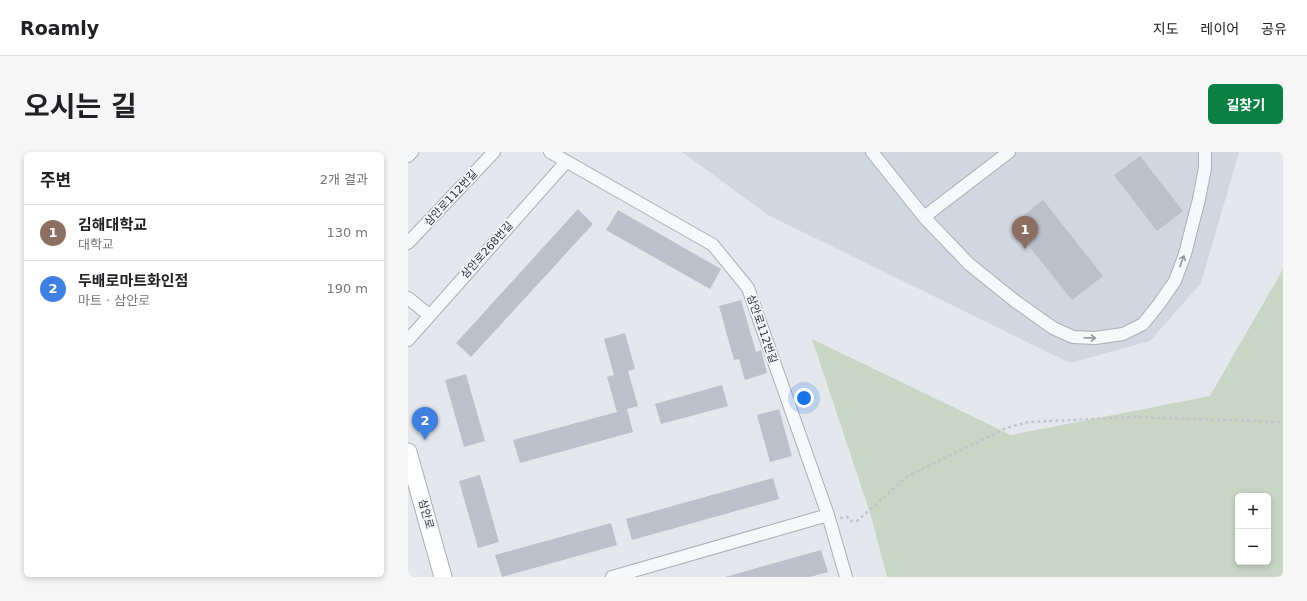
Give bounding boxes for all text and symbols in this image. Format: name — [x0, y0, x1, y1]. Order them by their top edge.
text: Roamly — [20, 17, 99, 39]
text: 지도 — [1153, 21, 1179, 37]
text: 레이어 — [1201, 21, 1239, 37]
text: 공유 — [1261, 21, 1287, 37]
button: 길찾기 — [1208, 84, 1283, 124]
text: 오시는 길 — [24, 90, 137, 123]
street label: 삼안로112번길 — [422, 167, 480, 229]
text: 주변 — [40, 170, 71, 190]
text: 2개 결과 — [320, 172, 368, 187]
text: 김해대학교 — [78, 216, 147, 234]
pin: 1 — [1012, 216, 1038, 249]
street label: 삼안로268번길 — [458, 219, 516, 281]
text: 1 — [48, 225, 58, 240]
text: 130 m — [326, 225, 368, 240]
text: 대학교 — [78, 237, 114, 252]
one-way arrow — [1179, 255, 1186, 268]
text: 두배로마트화인점 — [78, 272, 188, 290]
text: 2 — [48, 281, 58, 296]
text: 190 m — [326, 281, 368, 296]
text: 마트 · 삼안로 — [78, 293, 150, 308]
street label: 삼안로112번길 — [744, 293, 780, 365]
one-way arrow — [1083, 334, 1096, 342]
your location — [794, 388, 814, 408]
pin: 2 — [412, 407, 438, 440]
map controls — [1235, 493, 1271, 565]
button: + — [1235, 493, 1271, 529]
street label: 삼안로 — [416, 498, 436, 530]
button: − — [1235, 529, 1271, 565]

